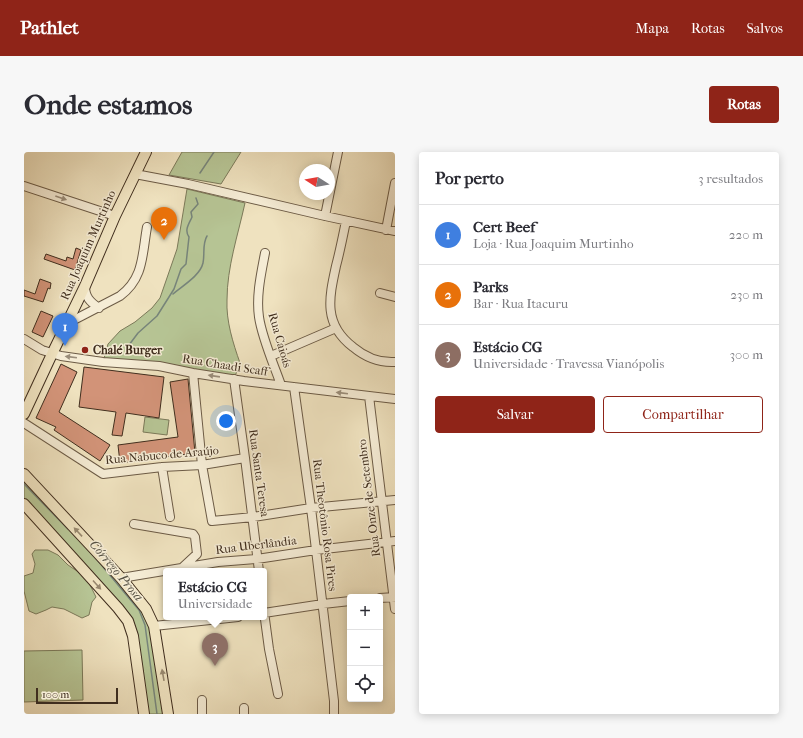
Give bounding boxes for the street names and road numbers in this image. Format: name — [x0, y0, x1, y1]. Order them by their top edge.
street label: Rua Joaquim Murtinho — [57, 188, 119, 302]
street label: Rua Caioás — [265, 311, 295, 370]
street label: Rua Chaadi Scaff — [181, 351, 272, 379]
street label: Rua Santa Teresa — [246, 428, 272, 518]
street label: Rua Onze de Setembro — [355, 438, 383, 558]
street label: Rua Nabuco de Araújo — [105, 443, 219, 467]
street label: Rua Theotônio Rosa Pires — [310, 458, 340, 592]
street label: Rua Uberlândia — [215, 533, 298, 557]

